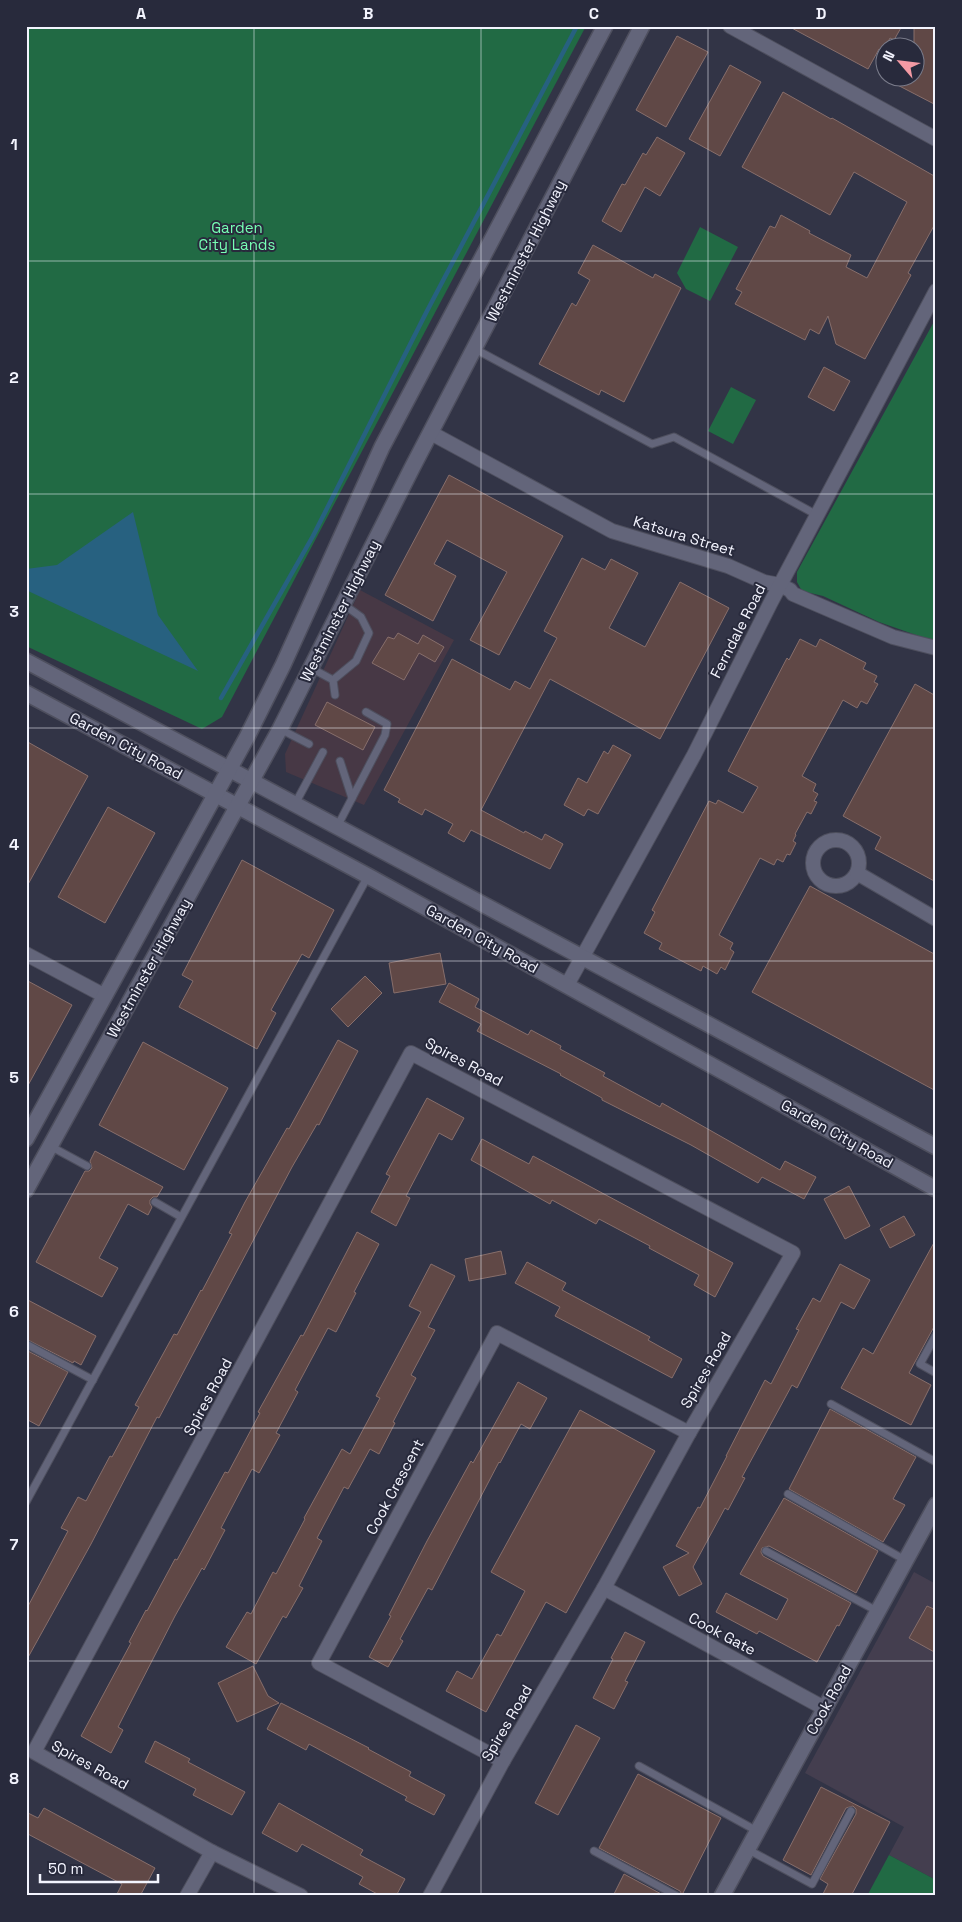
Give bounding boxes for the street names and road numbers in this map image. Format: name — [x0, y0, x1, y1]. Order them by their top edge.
street label: Westminster Highway — [482, 177, 570, 325]
street label: Katsura Street — [631, 511, 737, 560]
street label: Westminster Highway — [296, 537, 384, 685]
street label: Ferndale Road — [706, 580, 769, 681]
street label: Garden City Road — [66, 708, 186, 783]
street label: Westminster Highway — [102, 895, 195, 1041]
street label: Garden City Road — [423, 900, 542, 977]
street label: Spires Road — [422, 1033, 506, 1090]
street label: Garden City Road — [778, 1095, 897, 1172]
street label: Spires Road — [676, 1328, 735, 1411]
street label: Spires Road — [179, 1355, 236, 1439]
street label: Cook Crescent — [361, 1436, 428, 1538]
street label: Cook Gate — [685, 1608, 759, 1659]
street label: Cook Road — [802, 1662, 856, 1738]
street label: Spires Road — [477, 1681, 536, 1764]
street label: Spires Road — [48, 1736, 132, 1794]

